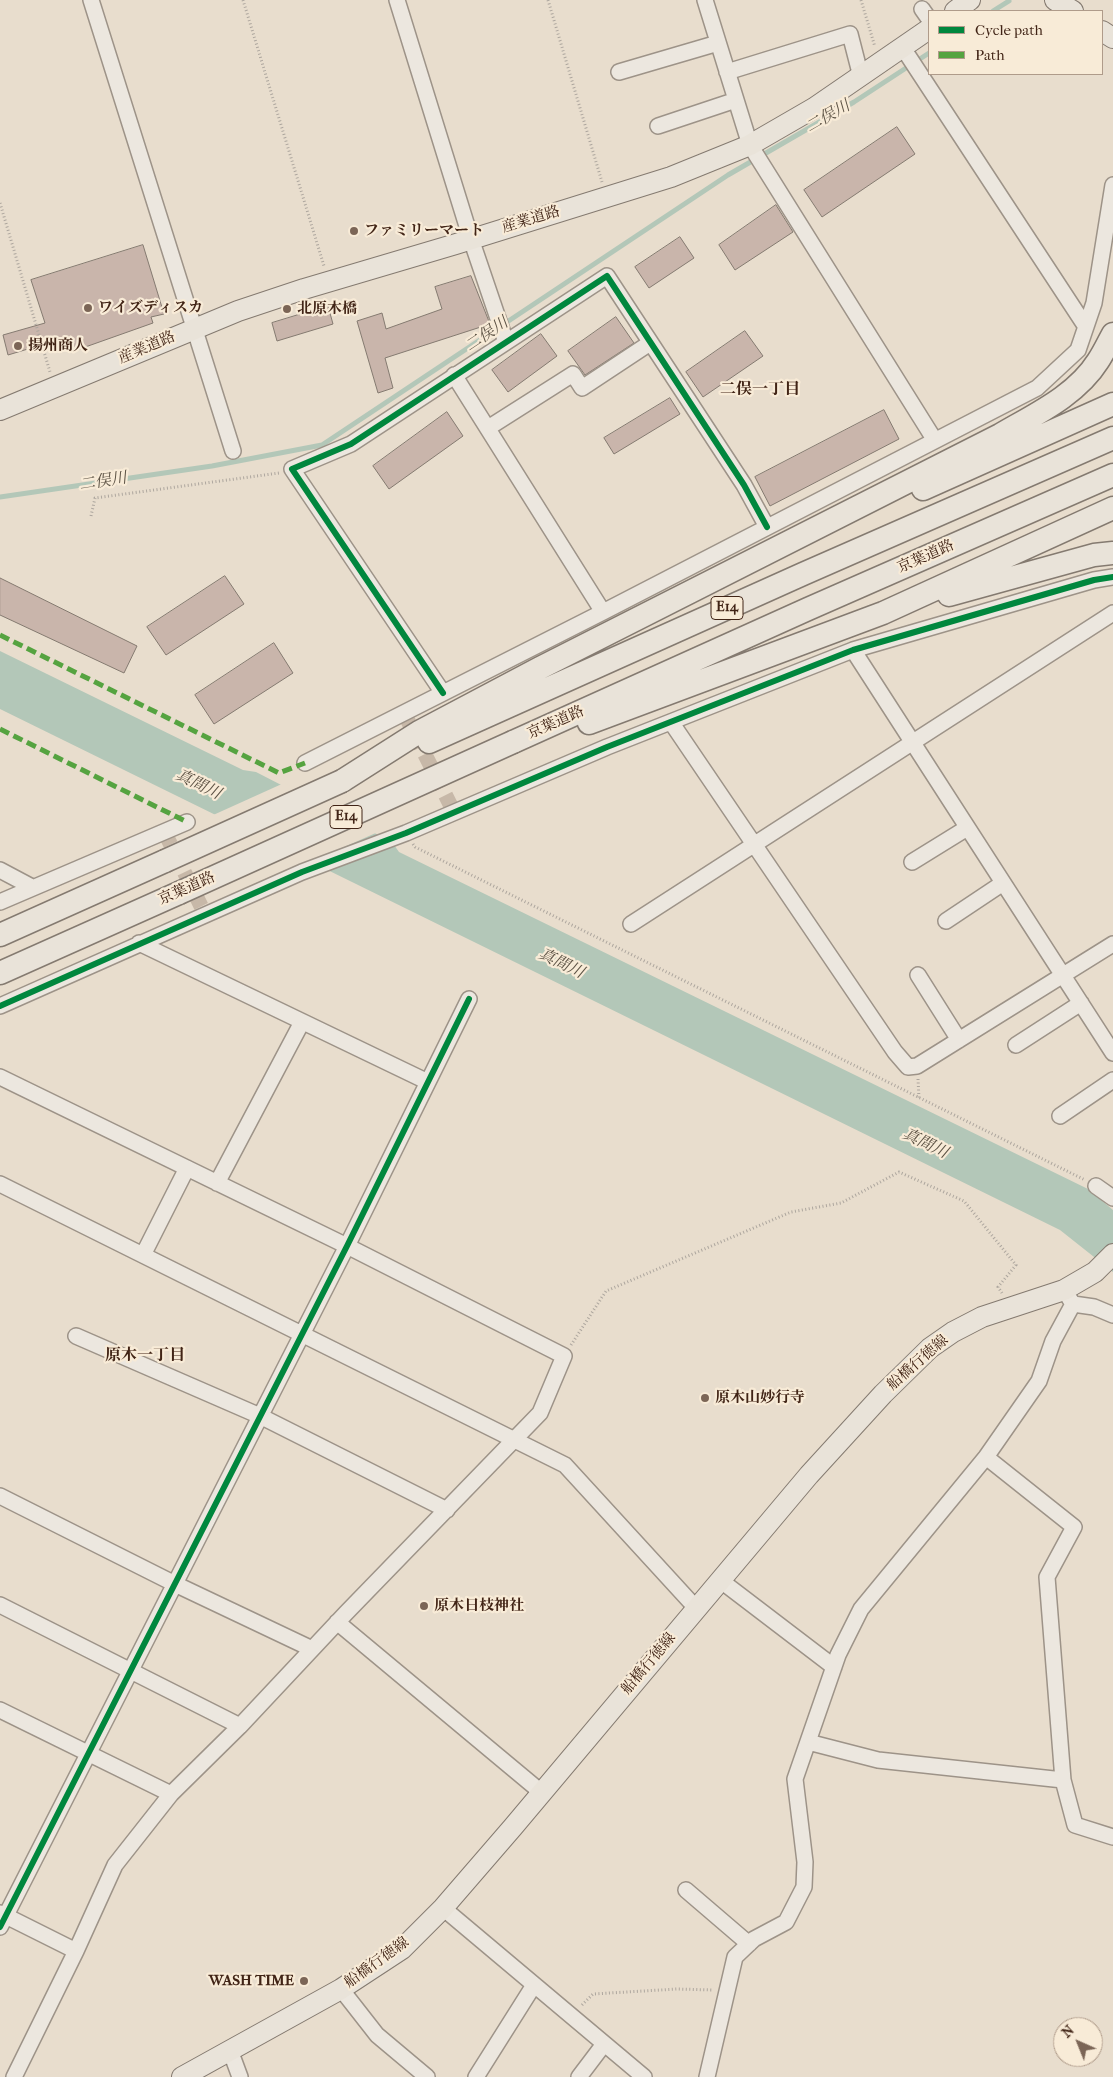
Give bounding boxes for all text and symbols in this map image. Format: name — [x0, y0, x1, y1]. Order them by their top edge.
legend — [928, 10, 1103, 75]
text: Cycle path — [975, 21, 1043, 39]
text: Path — [975, 46, 1005, 64]
water label: 二俣川 — [802, 97, 854, 137]
street label: 産業道路 — [500, 203, 562, 237]
place label: ファミリーマート — [364, 222, 484, 240]
marker: ファミリーマート — [348, 225, 360, 237]
place label: ワイズディスカ — [98, 299, 203, 317]
place label: 北原木橋 — [297, 300, 357, 318]
marker: ワイズディスカ — [82, 302, 94, 314]
marker: 北原木橋 — [281, 303, 293, 315]
water label: 二俣川 — [462, 314, 512, 356]
street label: 産業道路 — [116, 328, 178, 368]
place label: 揚州商人 — [28, 337, 88, 355]
marker: 揚州商人 — [12, 340, 24, 352]
district label: 二俣一丁目 — [720, 380, 800, 400]
water label: 二俣川 — [78, 469, 128, 495]
street label: 京葉道路 — [895, 537, 957, 577]
road number: E14 — [711, 596, 743, 620]
street label: 京葉道路 — [525, 703, 587, 743]
water label: 真間川 — [172, 766, 224, 804]
road number: E14 — [330, 806, 362, 829]
street label: 京葉道路 — [156, 869, 218, 909]
water label: 真間川 — [535, 945, 587, 983]
water label: 真間川 — [899, 1125, 951, 1163]
street label: 船橋行徳線 — [884, 1332, 952, 1394]
district label: 原木一丁目 — [105, 1346, 185, 1366]
place label: 原木山妙行寺 — [715, 1389, 805, 1407]
marker: 原木山妙行寺 — [699, 1392, 711, 1404]
place label: 原木日枝神社 — [434, 1597, 524, 1615]
marker: 原木日枝神社 — [418, 1600, 430, 1612]
street label: 船橋行徳線 — [618, 1629, 680, 1699]
street label: 船橋行徳線 — [341, 1934, 413, 1992]
place label: WASH TIME — [209, 1972, 294, 1990]
marker: WASH TIME — [298, 1975, 310, 1987]
north arrow — [1053, 2017, 1103, 2067]
text: N — [1058, 2022, 1078, 2041]

